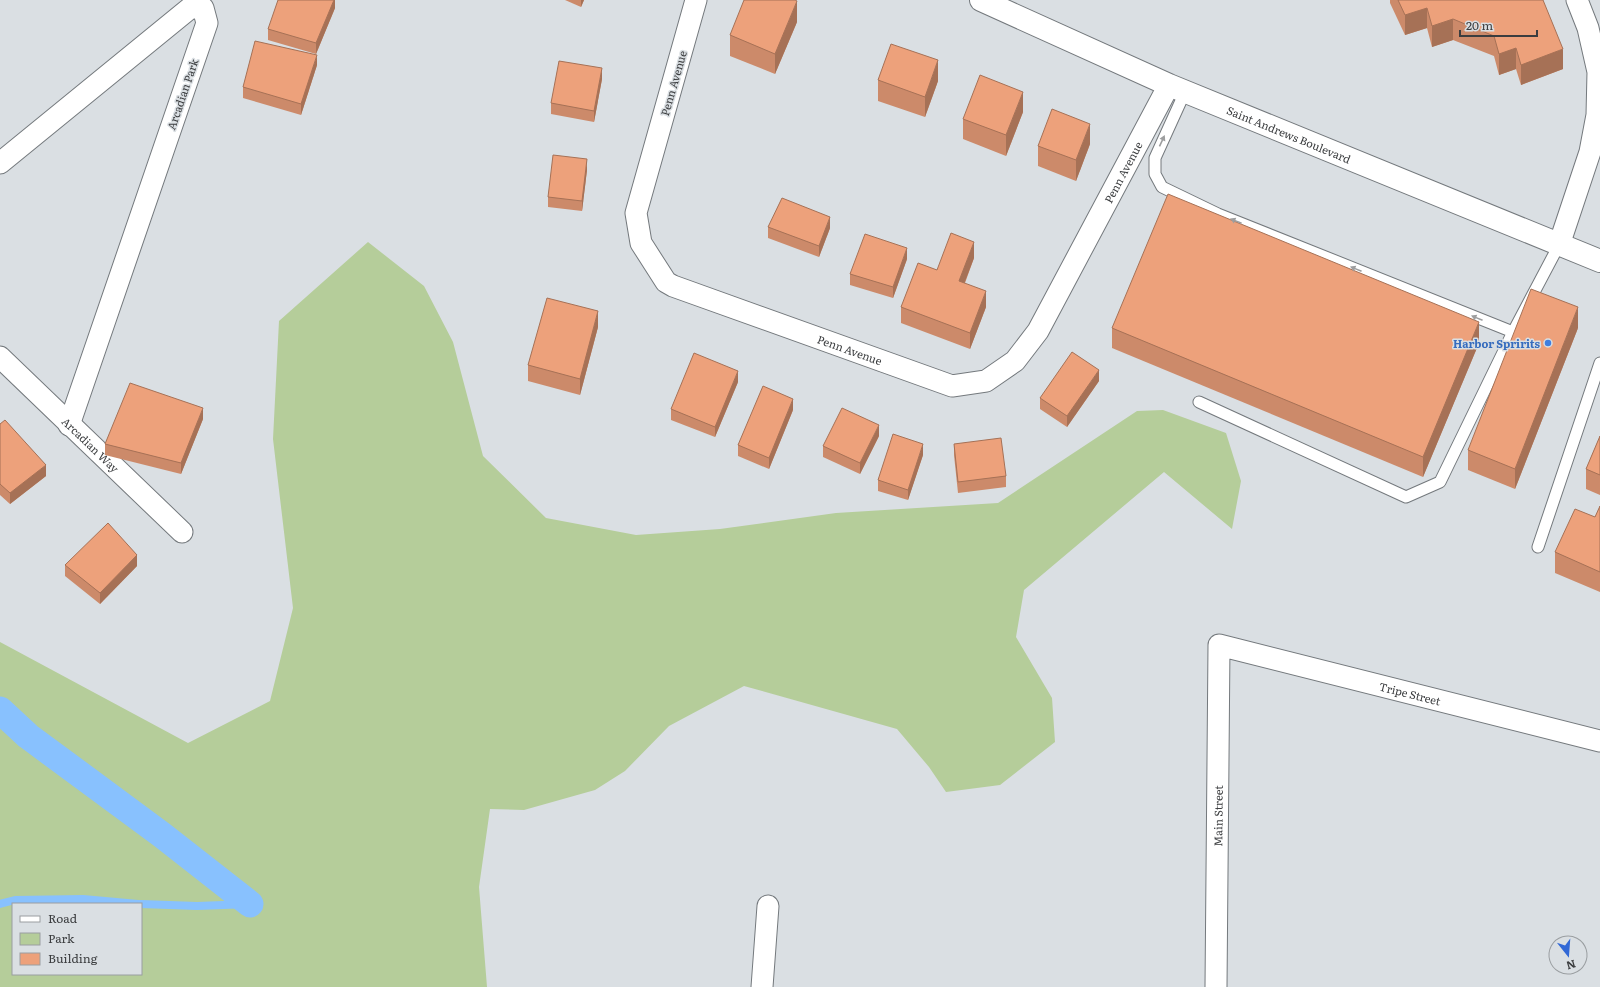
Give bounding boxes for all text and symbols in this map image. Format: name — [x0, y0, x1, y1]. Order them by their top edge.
scale bar — [1460, 12, 1537, 38]
text: 20 m — [1466, 16, 1493, 34]
street label: Penn Avenue — [656, 48, 690, 118]
street label: Arcadian Park — [162, 56, 202, 132]
street label: Saint Andrews Boulevard — [1225, 102, 1354, 167]
one-way arrow — [1159, 136, 1165, 147]
street label: Penn Avenue — [1100, 138, 1146, 206]
one-way arrow — [1229, 218, 1241, 224]
one-way arrow — [1350, 266, 1362, 272]
one-way arrow — [1471, 314, 1483, 320]
street label: Penn Avenue — [815, 330, 885, 368]
place label: Harbor Spririts — [1453, 335, 1541, 351]
marker: Harbor Spririts — [1543, 338, 1553, 348]
street label: Arcadian Way — [59, 413, 123, 476]
street label: Tripe Street — [1378, 678, 1443, 709]
street label: Main Street — [1209, 785, 1226, 847]
legend — [12, 903, 142, 975]
text: Road — [48, 909, 78, 927]
text: Park — [48, 929, 75, 947]
north arrow — [1548, 935, 1588, 975]
text: Building — [48, 949, 98, 967]
text: N — [1564, 957, 1578, 975]

